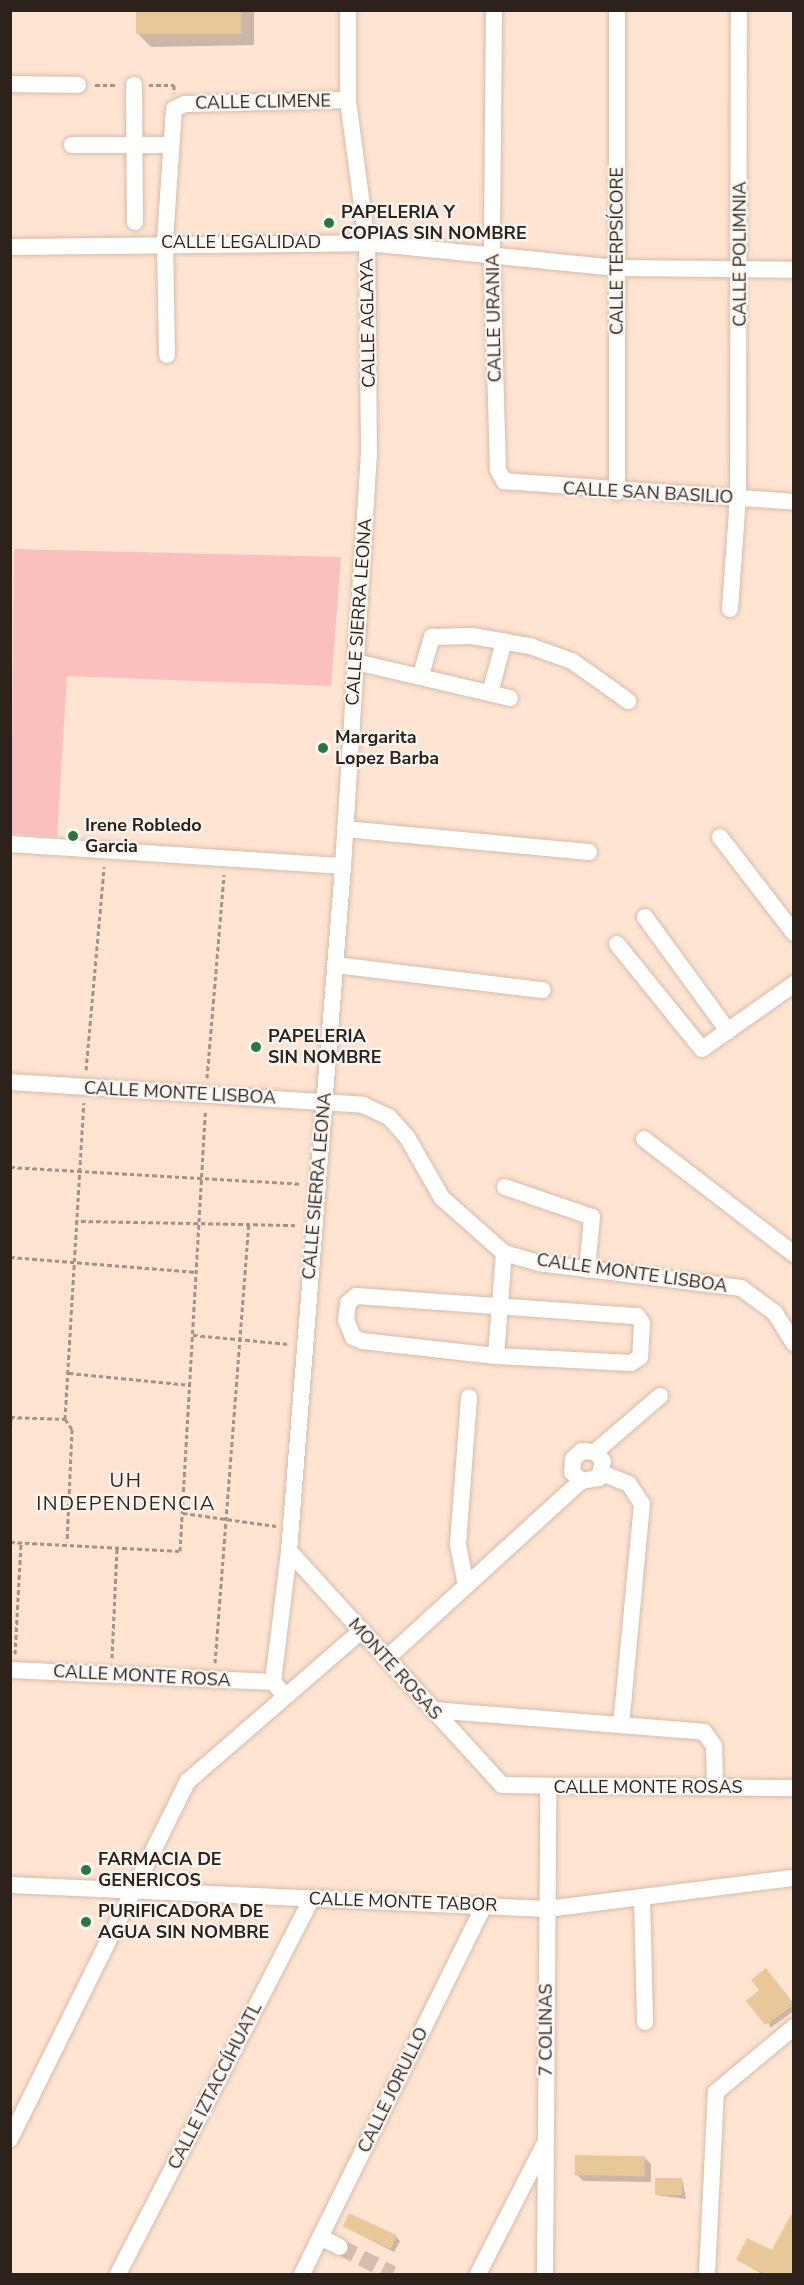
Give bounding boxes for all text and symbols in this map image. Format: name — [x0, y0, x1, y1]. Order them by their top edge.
street label: CALLE CLIMENE — [195, 90, 331, 114]
street label: CALLE TERPSÍCORE — [606, 167, 628, 335]
street label: CALLE POLIMNIA — [729, 181, 751, 327]
place label: PAPELERIA Y COPIAS SIN NOMBRE — [341, 202, 527, 244]
marker: PAPELERIA Y COPIAS SIN NOMBRE — [322, 216, 336, 230]
street label: CALLE LEGALIDAD — [161, 231, 321, 253]
street label: CALLE URANIA — [482, 253, 506, 383]
street label: CALLE AGLAYA — [356, 258, 380, 388]
street label: CALLE SAN BASILIO — [562, 478, 734, 508]
street label: CALLE SIERRA LEONA — [342, 518, 376, 706]
place label: Margarita Lopez Barba — [335, 727, 439, 770]
marker: Margarita Lopez Barba — [316, 741, 330, 755]
place label: Irene Robledo Garcia — [85, 815, 202, 858]
marker: Irene Robledo Garcia — [66, 829, 80, 843]
place label: PAPELERIA SIN NOMBRE — [268, 1026, 381, 1068]
marker: PAPELERIA SIN NOMBRE — [249, 1040, 263, 1054]
street label: CALLE MONTE LISBOA — [83, 1077, 277, 1109]
street label: CALLE SIERRA LEONA — [298, 1091, 336, 1281]
street label: CALLE MONTE LISBOA — [535, 1249, 729, 1297]
district label: UH INDEPENDENCIA — [36, 1469, 216, 1516]
street label: MONTE ROSAS — [344, 1614, 446, 1724]
street label: CALLE MONTE ROSA — [53, 1661, 231, 1691]
street label: CALLE MONTE ROSAS — [554, 1776, 742, 1798]
place label: FARMACIA DE GENERICOS — [98, 1849, 222, 1892]
marker: FARMACIA DE GENERICOS — [79, 1863, 93, 1877]
street label: CALLE MONTE TABOR — [308, 1888, 498, 1916]
place label: PURIFICADORA DE AGUA SIN NOMBRE — [98, 1901, 269, 1944]
marker: PURIFICADORA DE AGUA SIN NOMBRE — [79, 1915, 93, 1929]
street label: 7 COLINAS — [535, 1984, 557, 2076]
street label: CALLE IZTACCÍHUATL — [163, 1999, 267, 2173]
street label: CALLE JORULLO — [353, 2024, 433, 2156]

